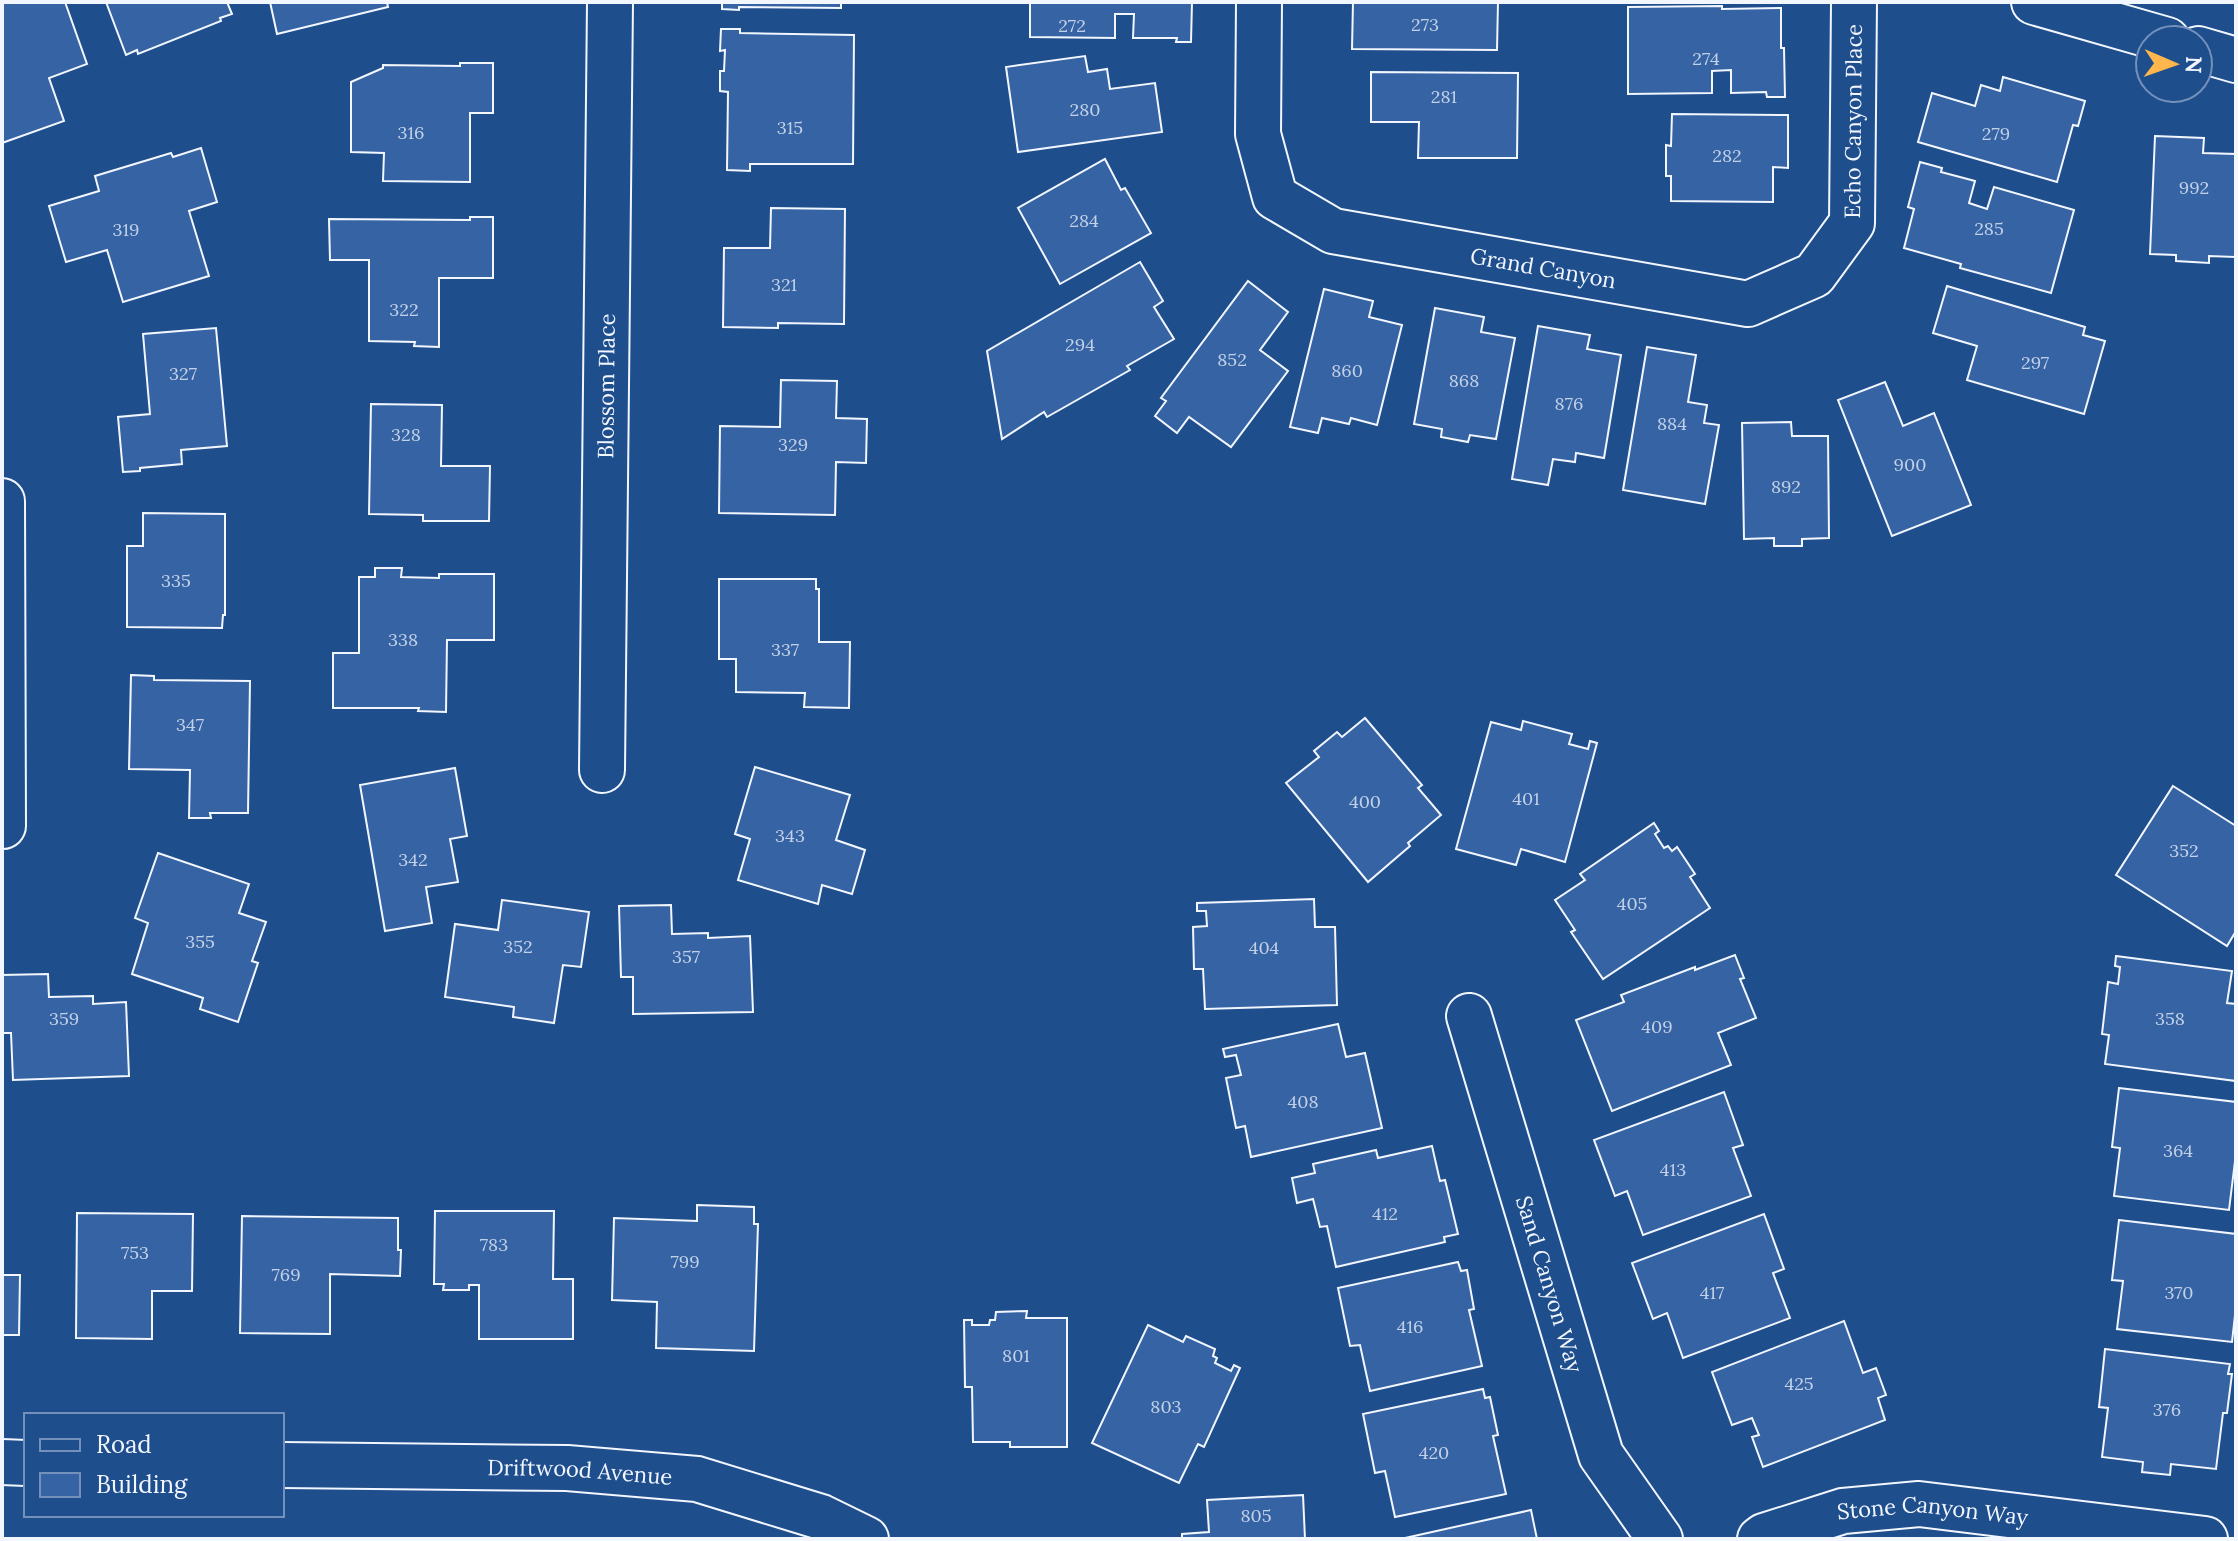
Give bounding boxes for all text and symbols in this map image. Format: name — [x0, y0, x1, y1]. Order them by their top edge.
house number: 273 — [1411, 13, 1439, 36]
house number: 272 — [1058, 14, 1086, 37]
street label: Echo Canyon Place — [1838, 24, 1868, 219]
north arrow — [2134, 24, 2214, 104]
house number: 274 — [1692, 47, 1720, 70]
text: N — [2180, 56, 2208, 74]
house number: 281 — [1431, 85, 1457, 108]
house number: 280 — [1070, 98, 1100, 121]
house number: 315 — [777, 116, 803, 139]
house number: 316 — [398, 121, 424, 144]
house number: 279 — [1982, 122, 2010, 145]
house number: 282 — [1712, 144, 1742, 167]
house number: 992 — [2179, 176, 2209, 199]
house number: 284 — [1069, 209, 1099, 232]
house number: 285 — [1974, 217, 2004, 240]
house number: 319 — [113, 218, 139, 241]
street label: Grand Canyon — [1468, 241, 1618, 295]
house number: 321 — [771, 273, 797, 296]
house number: 322 — [389, 298, 419, 321]
street label: Blossom Place — [591, 313, 621, 459]
house number: 294 — [1065, 333, 1095, 356]
house number: 852 — [1217, 348, 1247, 371]
house number: 297 — [2021, 351, 2049, 374]
house number: 860 — [1331, 359, 1363, 382]
house number: 327 — [169, 362, 197, 385]
house number: 868 — [1449, 369, 1479, 392]
house number: 876 — [1555, 392, 1583, 415]
house number: 884 — [1657, 412, 1687, 435]
house number: 328 — [391, 423, 421, 446]
house number: 329 — [778, 433, 808, 456]
house number: 900 — [1894, 453, 1926, 476]
house number: 892 — [1771, 475, 1801, 498]
house number: 335 — [161, 569, 191, 592]
house number: 338 — [388, 628, 418, 651]
house number: 337 — [771, 638, 799, 661]
house number: 347 — [176, 713, 204, 736]
house number: 401 — [1512, 787, 1540, 810]
house number: 400 — [1349, 790, 1381, 813]
house number: 343 — [775, 824, 805, 847]
house number: 352 — [2169, 839, 2199, 862]
house number: 342 — [398, 848, 428, 871]
house number: 405 — [1617, 892, 1647, 915]
house number: 355 — [185, 930, 215, 953]
house number: 352 — [503, 935, 533, 958]
house number: 404 — [1249, 936, 1280, 959]
house number: 357 — [672, 945, 700, 968]
house number: 359 — [49, 1007, 79, 1030]
house number: 358 — [2155, 1007, 2185, 1030]
house number: 409 — [1641, 1015, 1673, 1038]
house number: 408 — [1287, 1090, 1319, 1113]
house number: 364 — [2163, 1139, 2193, 1162]
house number: 413 — [1660, 1158, 1686, 1181]
street label: Sand Canyon Way — [1510, 1192, 1590, 1376]
house number: 412 — [1372, 1202, 1398, 1225]
house number: 783 — [480, 1233, 508, 1256]
house number: 753 — [121, 1241, 149, 1264]
house number: 799 — [670, 1250, 700, 1273]
house number: 769 — [271, 1263, 301, 1286]
house number: 417 — [1700, 1281, 1724, 1304]
house number: 370 — [2164, 1281, 2194, 1304]
house number: 416 — [1397, 1315, 1423, 1338]
house number: 801 — [1002, 1344, 1030, 1367]
house number: 425 — [1784, 1372, 1814, 1395]
house number: 803 — [1150, 1395, 1182, 1418]
house number: 376 — [2153, 1398, 2181, 1421]
legend — [24, 1413, 284, 1517]
text: Road — [96, 1429, 152, 1460]
house number: 420 — [1419, 1441, 1449, 1464]
street label: Driftwood Avenue — [487, 1453, 674, 1491]
text: Building — [96, 1469, 188, 1500]
street label: Stone Canyon Way — [1836, 1490, 2030, 1531]
house number: 805 — [1240, 1504, 1272, 1527]

